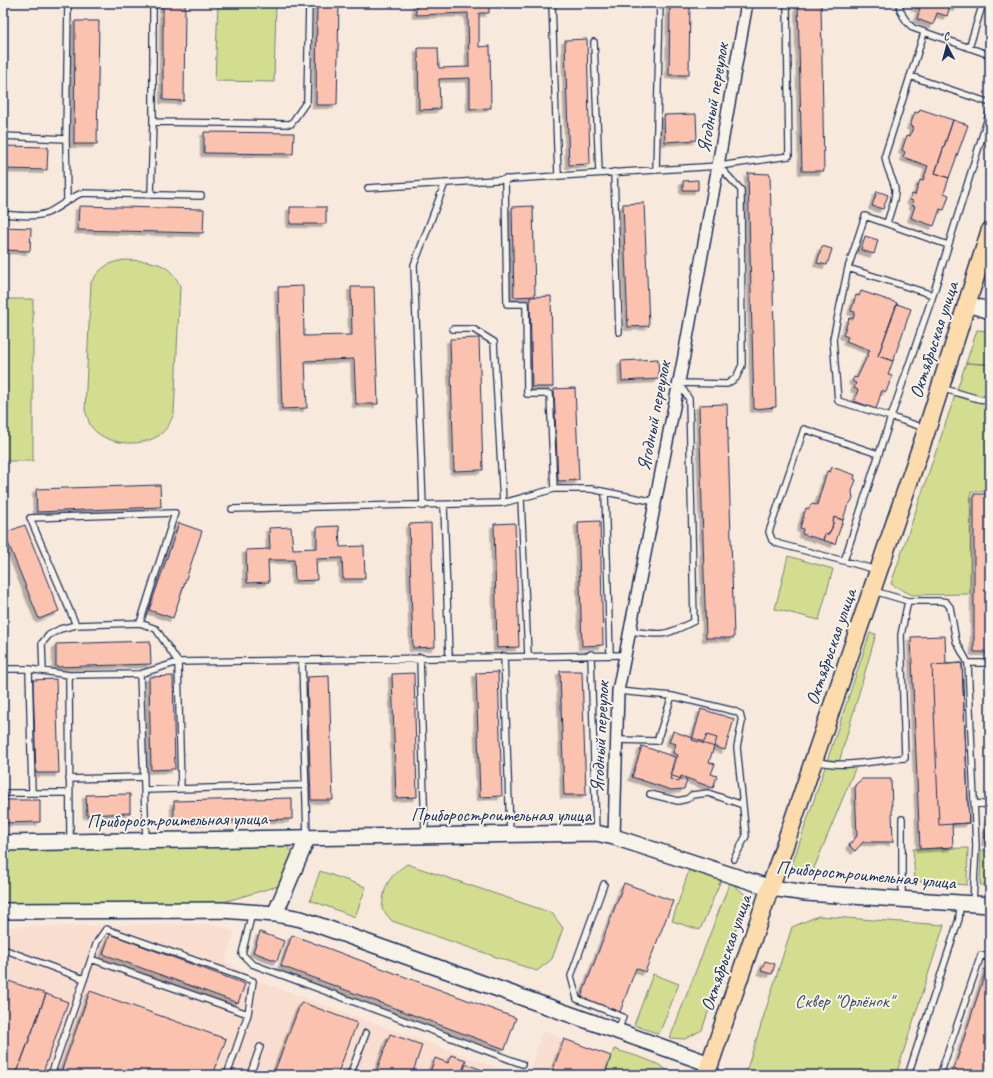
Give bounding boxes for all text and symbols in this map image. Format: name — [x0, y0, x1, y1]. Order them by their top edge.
north arrow — [927, 26, 967, 66]
text: С — [943, 29, 951, 43]
street label: Ягодный переулок — [692, 39, 735, 155]
street label: Октябрьская улица — [904, 276, 965, 401]
street label: Ягодный переулок — [632, 357, 677, 473]
street label: Октябрьская улица — [800, 584, 863, 708]
street label: Ягодный переулок — [585, 679, 615, 793]
street label: Приборостроительная улица — [411, 803, 592, 827]
street label: Приборостроительная улица — [87, 806, 269, 834]
street label: Приборостроительная улица — [775, 855, 958, 895]
street label: Октябрьская улица — [695, 890, 758, 1014]
park label: Сквер "Орлёнок" — [795, 989, 897, 1013]

